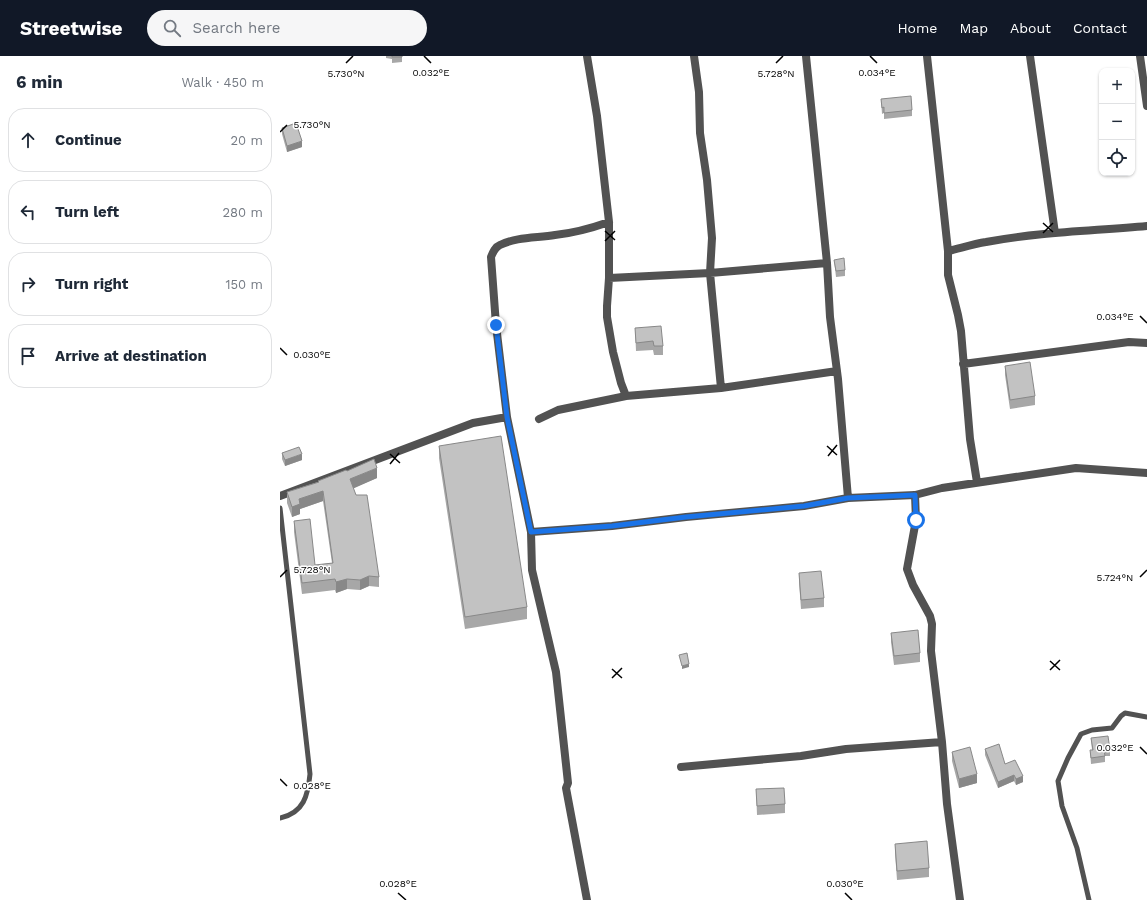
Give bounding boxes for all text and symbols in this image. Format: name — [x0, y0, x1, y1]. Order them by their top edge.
search box — [147, 10, 427, 46]
text: Streetwise — [20, 17, 123, 40]
icon: search — [161, 17, 183, 39]
text: Search here — [193, 19, 280, 37]
text: Home — [897, 20, 937, 36]
text: Map — [959, 20, 988, 36]
text: About — [1010, 20, 1051, 36]
text: Contact — [1073, 20, 1127, 36]
text: 0.032°E — [412, 67, 450, 78]
text: 0.034°E — [858, 67, 896, 78]
text: 5.730°N — [327, 68, 365, 79]
text: 5.728°N — [757, 68, 795, 79]
map controls — [1099, 68, 1135, 176]
button: + — [1099, 68, 1135, 104]
text: 6 min — [16, 72, 63, 92]
text: Walk · 450 m — [181, 75, 264, 90]
button: − — [1099, 104, 1135, 140]
text: 5.730°N — [293, 119, 331, 130]
icon: ahead — [17, 129, 39, 151]
text: Continue — [55, 131, 122, 149]
text: 20 m — [231, 133, 263, 148]
button: locate — [1099, 140, 1135, 176]
icon: left — [17, 201, 39, 223]
text: Turn left — [55, 203, 119, 221]
text: 280 m — [223, 205, 263, 220]
icon: right — [17, 273, 39, 295]
text: Turn right — [55, 275, 128, 293]
text: 150 m — [225, 277, 263, 292]
text: 0.034°E — [1096, 311, 1134, 322]
route end — [487, 316, 505, 334]
icon: arrive — [17, 345, 39, 367]
text: Arrive at destination — [55, 347, 207, 365]
text: 0.030°E — [293, 349, 331, 360]
route start — [907, 511, 925, 529]
text: 5.728°N — [293, 564, 331, 575]
text: 5.724°N — [1097, 572, 1133, 583]
text: 0.032°E — [1096, 742, 1134, 753]
text: 0.028°E — [293, 780, 331, 791]
text: 0.028°E — [379, 878, 417, 889]
text: 0.030°E — [826, 878, 864, 889]

